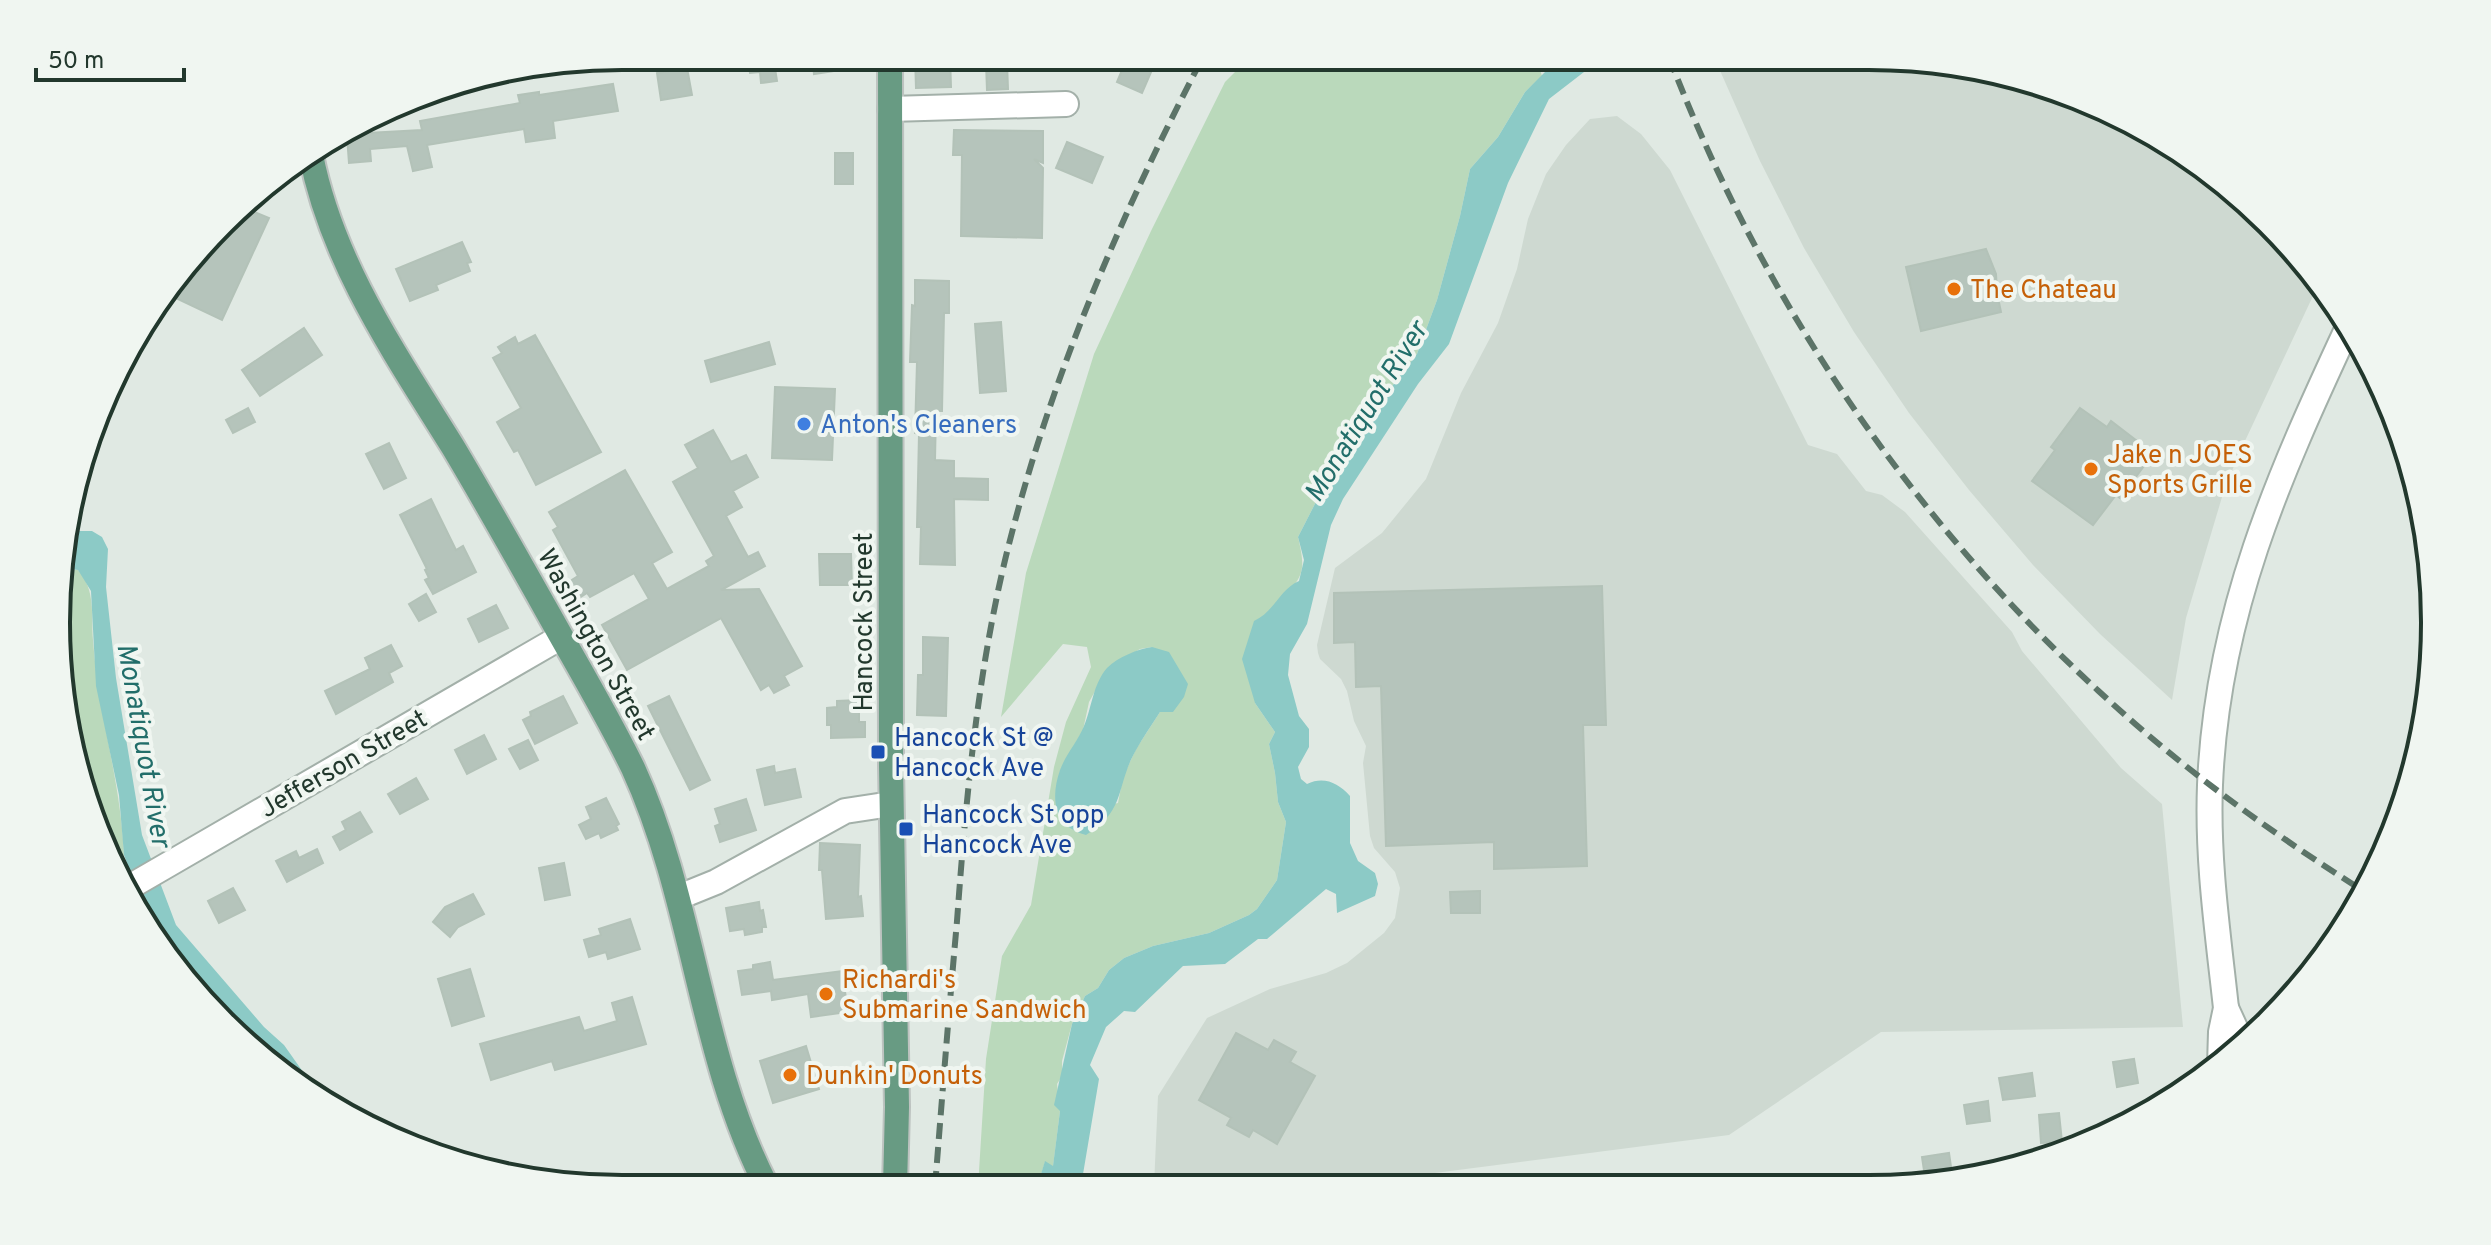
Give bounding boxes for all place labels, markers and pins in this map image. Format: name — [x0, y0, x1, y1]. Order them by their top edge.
place label: The Chateau — [1970, 275, 2117, 308]
marker: The Chateau — [1945, 280, 1963, 298]
place label: Anton's Cleaners — [820, 410, 1017, 443]
marker: Anton's Cleaners — [795, 415, 813, 433]
place label: Jake n JOES Sports Grille — [2107, 440, 2253, 503]
marker: Jake n JOES Sports Grille — [2082, 460, 2100, 478]
place label: Hancock St @ Hancock Ave — [894, 723, 1054, 786]
marker: Hancock St @ Hancock Ave — [869, 743, 887, 761]
place label: Hancock St opp Hancock Ave — [922, 800, 1104, 863]
marker: Hancock St opp Hancock Ave — [897, 820, 915, 838]
place label: Richardi's Submarine Sandwich — [842, 965, 1087, 1028]
marker: Richardi's Submarine Sandwich — [817, 985, 835, 1003]
place label: Dunkin' Donuts — [806, 1061, 983, 1094]
marker: Dunkin' Donuts — [781, 1066, 799, 1084]

